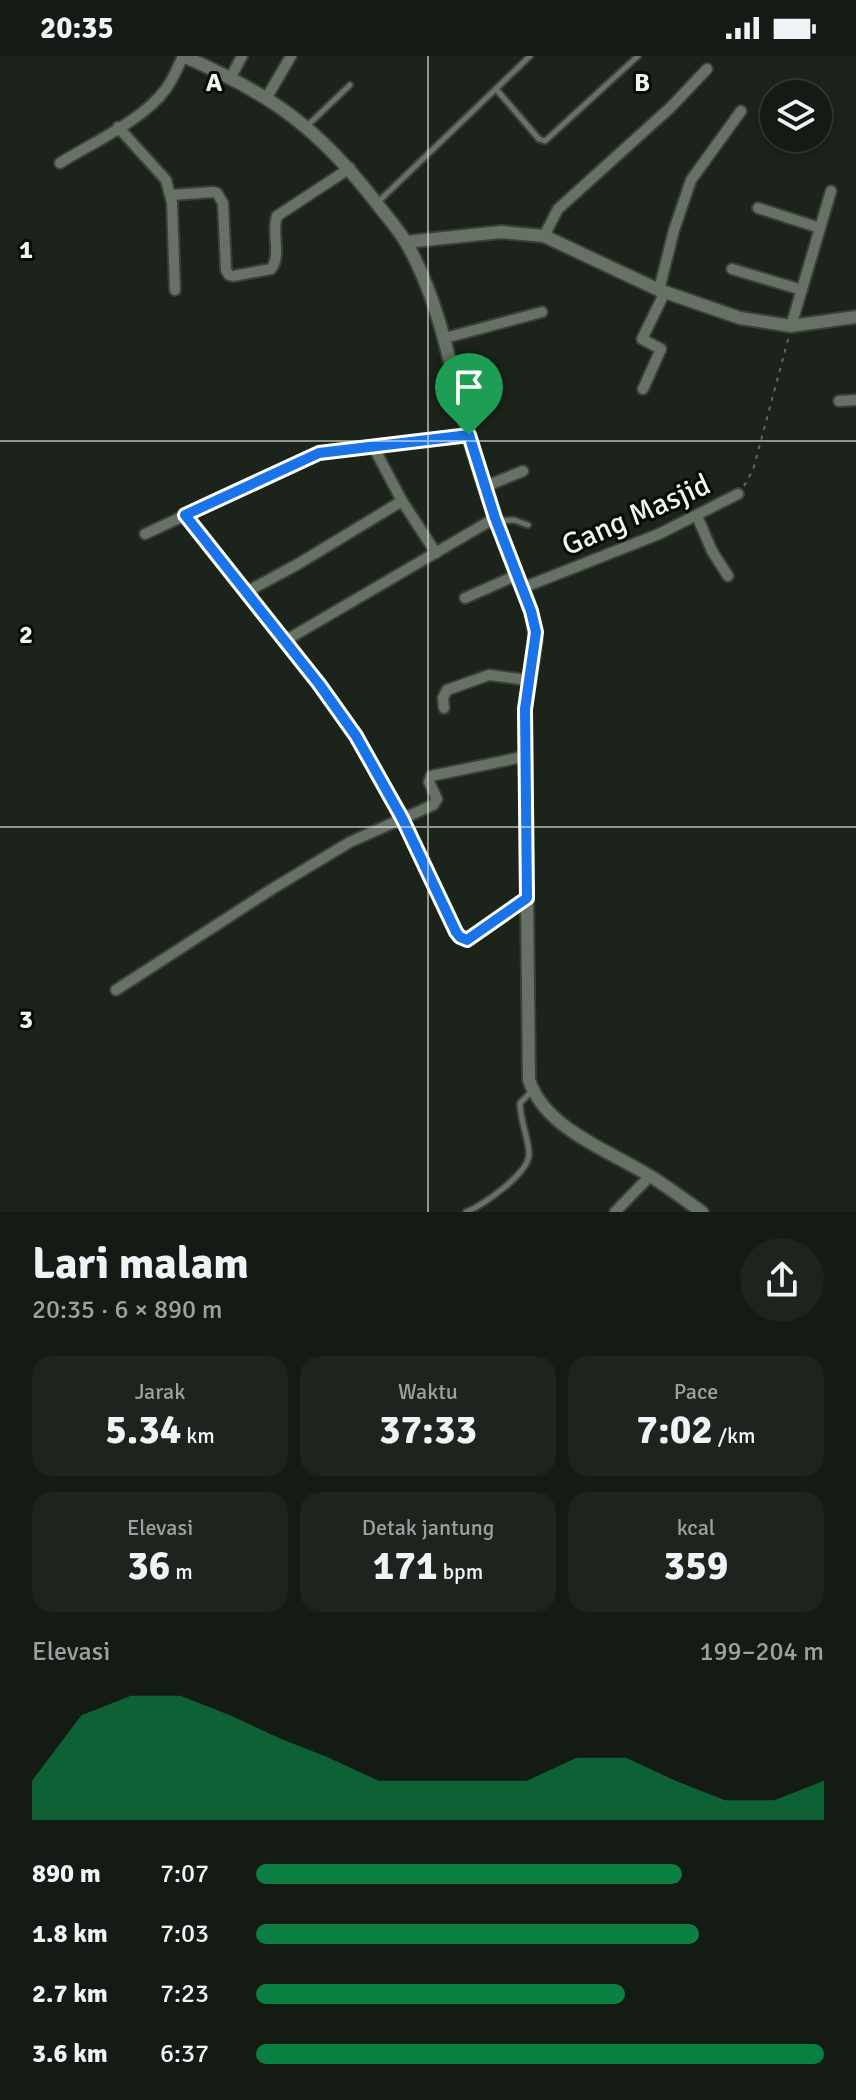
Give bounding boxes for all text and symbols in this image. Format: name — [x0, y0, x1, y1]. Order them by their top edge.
text: 20:35 — [40, 10, 114, 47]
text: A — [206, 67, 223, 99]
text: B — [634, 67, 650, 99]
map controls — [760, 80, 832, 152]
button: layers — [760, 80, 832, 152]
text: 1 — [19, 234, 33, 266]
pin — [435, 353, 503, 435]
icon: arrive — [447, 365, 491, 409]
street label: Gang Masjid — [556, 466, 716, 564]
text: 2 — [19, 619, 33, 651]
text: 3 — [19, 1004, 33, 1036]
text: Lari malam — [32, 1237, 249, 1291]
button: share — [740, 1238, 824, 1322]
text: 20:35 · 6 × 890 m — [32, 1294, 223, 1326]
text: Jarak — [135, 1378, 185, 1405]
text: Waktu — [398, 1378, 458, 1405]
text: Pace — [674, 1378, 718, 1405]
text: 5.34 — [105, 1405, 181, 1455]
text: 37:33 — [379, 1405, 477, 1455]
text: 7:02 — [636, 1405, 713, 1455]
text: km — [181, 1422, 215, 1449]
text: /km — [713, 1422, 756, 1449]
text: Elevasi — [127, 1514, 193, 1541]
text: Detak jantung — [362, 1514, 494, 1541]
text: kcal — [677, 1514, 715, 1541]
text: 36 — [127, 1541, 170, 1591]
text: 171 — [373, 1541, 438, 1591]
text: 359 — [664, 1541, 728, 1591]
text: m — [170, 1558, 193, 1585]
text: bpm — [438, 1558, 483, 1585]
text: Elevasi — [32, 1636, 110, 1668]
text: 199–204 m — [700, 1636, 824, 1668]
text: 890 m — [32, 1858, 101, 1890]
text: 7:07 — [160, 1858, 209, 1890]
text: 1.8 km — [32, 1918, 108, 1950]
text: 7:03 — [160, 1918, 209, 1950]
text: 2.7 km — [32, 1978, 108, 2010]
text: 7:23 — [160, 1978, 209, 2010]
text: 3.6 km — [32, 2038, 108, 2070]
text: 6:37 — [160, 2038, 209, 2070]

